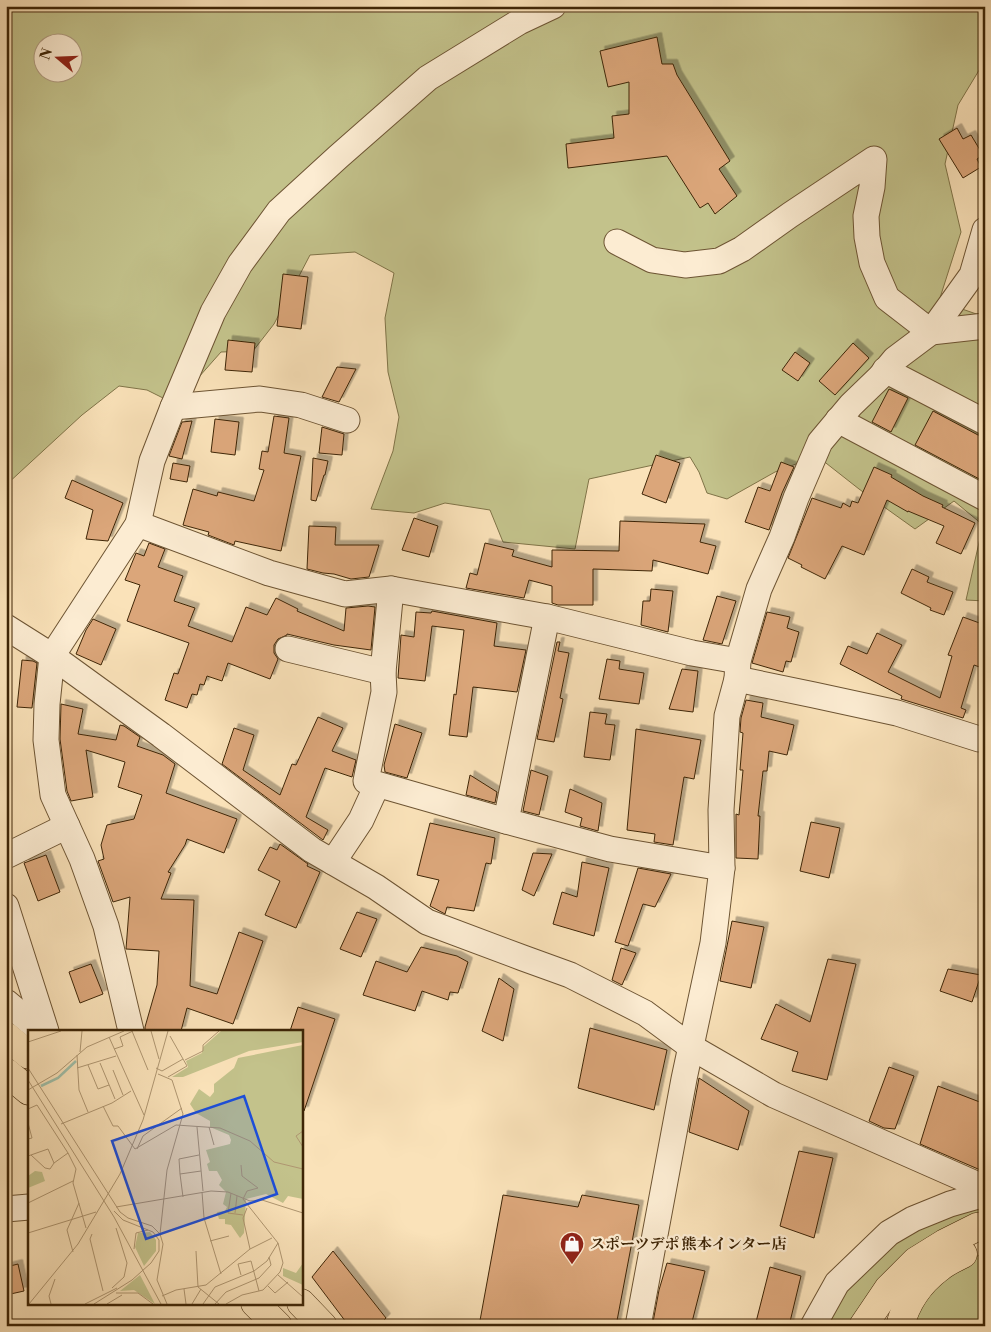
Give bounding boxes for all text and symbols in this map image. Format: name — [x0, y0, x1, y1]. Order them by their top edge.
north arrow — [32, 32, 82, 82]
text: N — [36, 46, 57, 62]
inset map — [28, 1030, 302, 1304]
shop icon: スポーツデポ 熊本インター店 — [559, 1231, 585, 1265]
place label: スポーツデポ 熊本インター店 — [590, 1235, 786, 1254]

